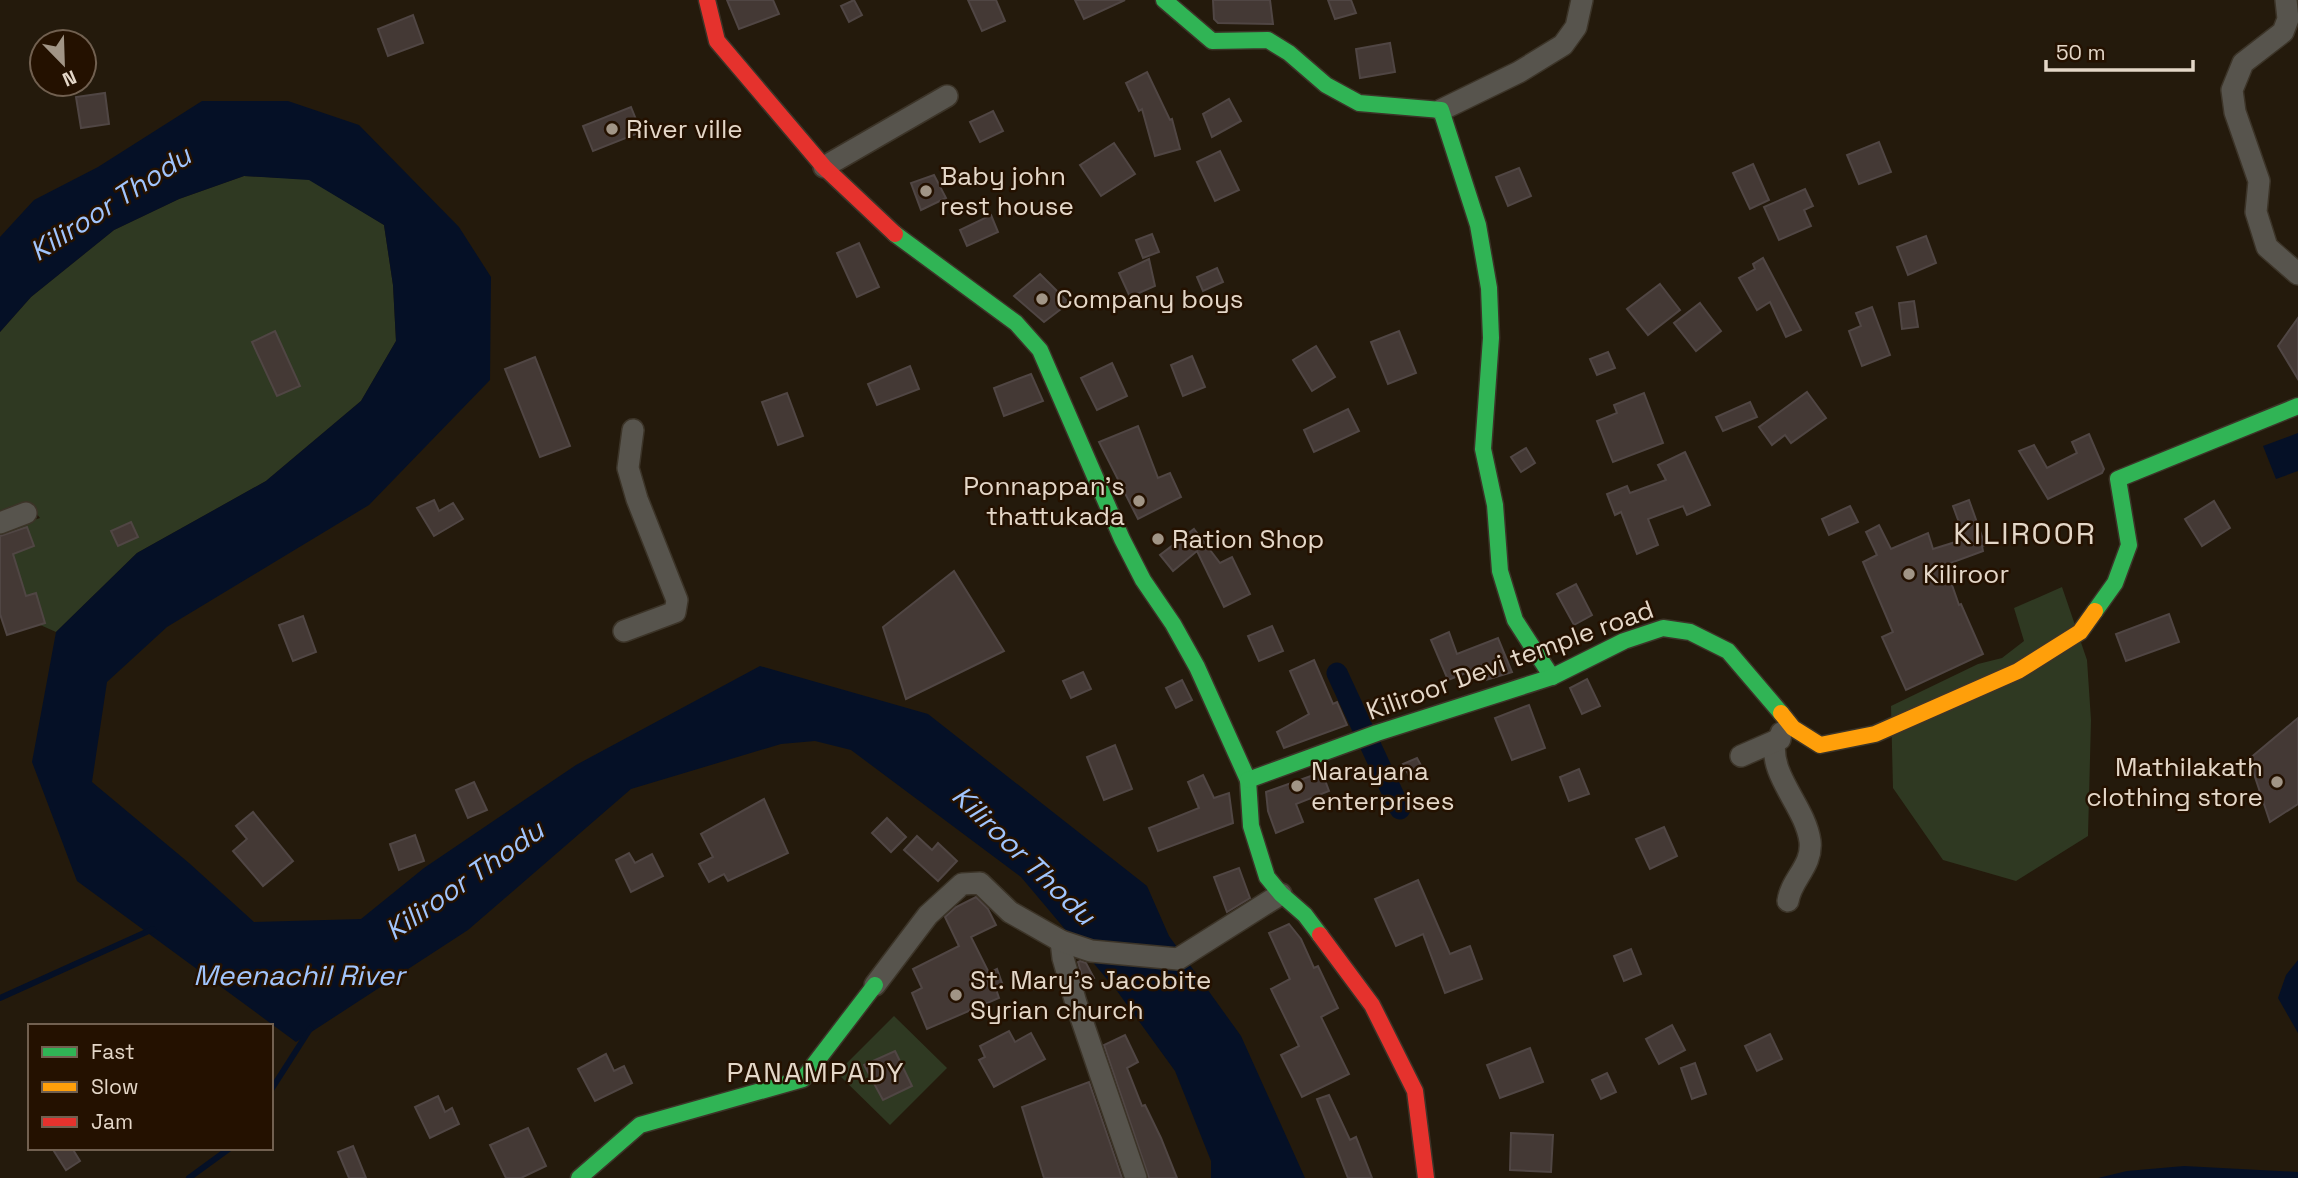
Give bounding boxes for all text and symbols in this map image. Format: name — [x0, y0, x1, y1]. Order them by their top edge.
north arrow — [28, 28, 98, 98]
scale bar — [2046, 28, 2193, 72]
text: 50 m — [2056, 39, 2106, 66]
text: N — [59, 64, 80, 92]
place label: River ville — [626, 112, 743, 146]
marker: River ville — [604, 121, 620, 137]
water label: Kiliroor Thodu — [22, 136, 199, 269]
place label: Baby john rest house — [940, 159, 1074, 223]
marker: Baby john rest house — [918, 183, 934, 199]
place label: Company boys — [1056, 282, 1244, 316]
marker: Company boys — [1034, 291, 1050, 307]
place label: Ponnappan's thattukada — [963, 469, 1125, 533]
marker: Ponnappan's thattukada — [1131, 493, 1147, 509]
district label: KILIROOR — [1953, 514, 2097, 553]
place label: Ration Shop — [1172, 522, 1324, 556]
marker: Ration Shop — [1150, 531, 1166, 547]
place label: Kiliroor — [1923, 557, 2009, 591]
marker: Kiliroor — [1901, 566, 1917, 582]
street label: Kiliroor Devi temple road — [1362, 592, 1658, 728]
place label: Mathilakath clothing store — [2086, 750, 2263, 814]
place label: Narayana enterprises — [1311, 754, 1454, 818]
marker: Mathilakath clothing store — [2269, 774, 2285, 790]
water label: Kiliroor Thodu — [945, 778, 1105, 934]
marker: Narayana enterprises — [1289, 778, 1305, 794]
water label: Kiliroor Thodu — [378, 811, 552, 948]
water label: Meenachil River — [193, 957, 408, 993]
place label: St. Mary's Jacobite Syrian church — [970, 963, 1211, 1027]
marker: St. Mary's Jacobite Syrian church — [948, 987, 964, 1003]
legend — [28, 1024, 273, 1150]
text: Fast — [91, 1038, 135, 1065]
district label: PANAMPADY — [726, 1054, 906, 1090]
text: Slow — [91, 1073, 139, 1100]
text: Jam — [91, 1108, 133, 1135]

